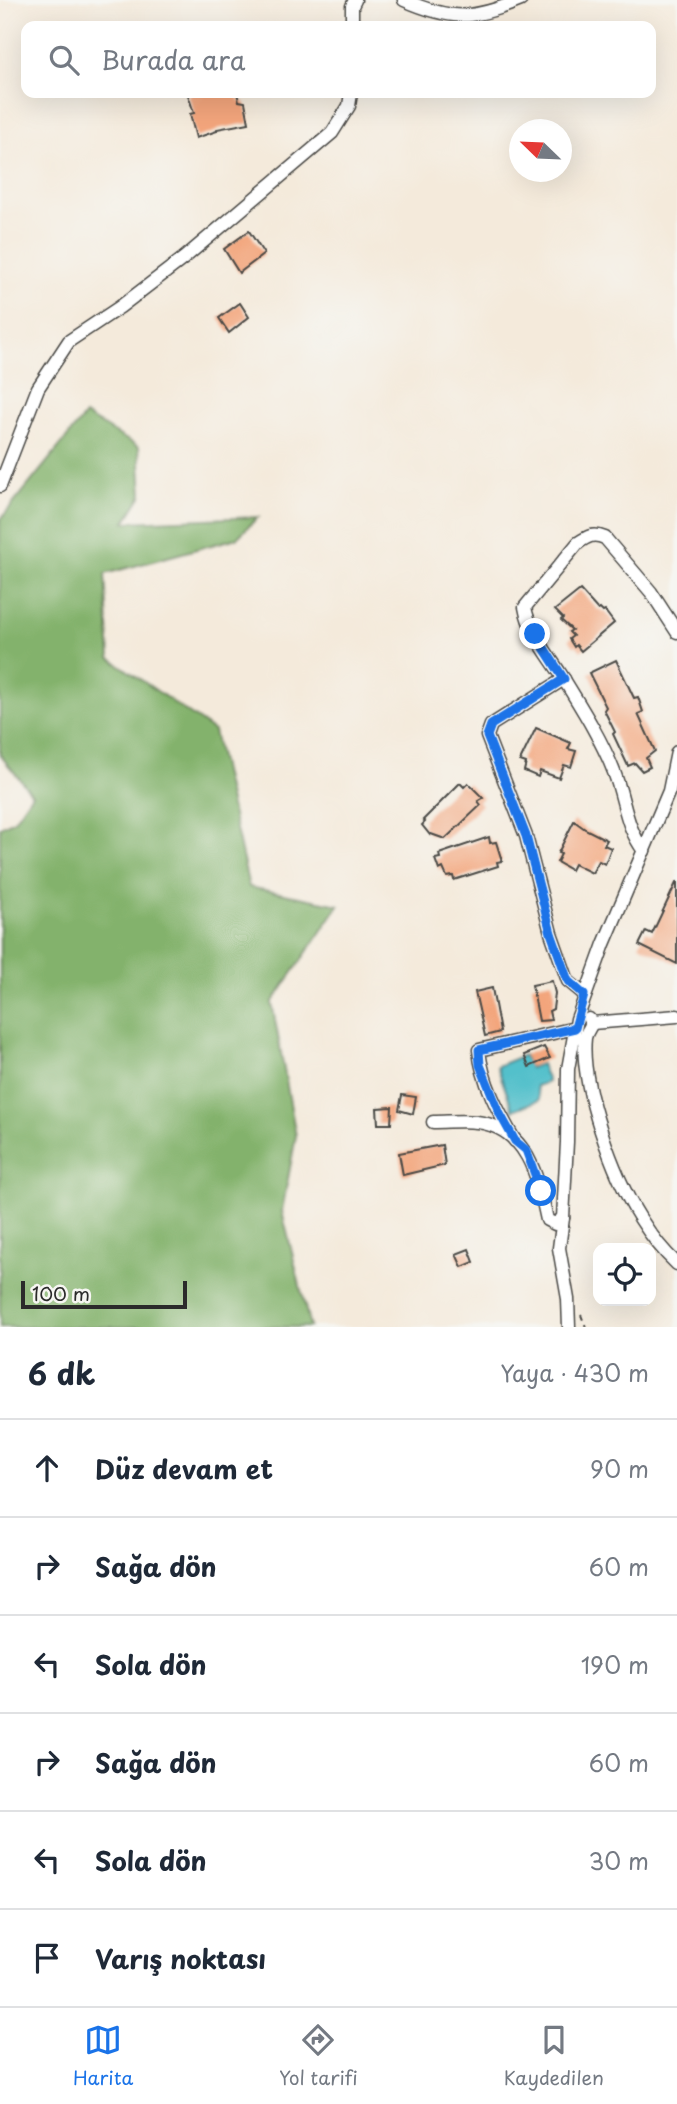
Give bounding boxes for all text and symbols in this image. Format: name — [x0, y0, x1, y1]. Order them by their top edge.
search box — [21, 21, 656, 98]
text: Burada ara — [101, 40, 245, 79]
icon: search — [45, 41, 83, 79]
north arrow — [509, 119, 572, 182]
route end — [519, 618, 550, 649]
route start — [525, 1175, 556, 1206]
map controls — [593, 1243, 656, 1306]
button: locate — [593, 1243, 656, 1306]
scale bar — [21, 1278, 187, 1310]
text: 100 m — [32, 1279, 90, 1307]
text: 6 dk — [28, 1350, 95, 1395]
text: Yaya · 430 m — [500, 1355, 649, 1390]
icon: ahead — [28, 1449, 66, 1487]
text: Düz devam et — [95, 1449, 273, 1488]
text: 90 m — [590, 1451, 649, 1486]
icon: right — [28, 1547, 66, 1585]
text: Sağa dön — [95, 1547, 217, 1586]
text: 60 m — [589, 1549, 649, 1584]
icon: left — [28, 1645, 66, 1683]
text: Sola dön — [95, 1645, 206, 1684]
text: 190 m — [581, 1647, 649, 1682]
icon: right — [28, 1743, 66, 1781]
text: Sağa dön — [95, 1743, 217, 1782]
text: 60 m — [589, 1745, 649, 1780]
icon: left — [28, 1841, 66, 1879]
text: Sola dön — [95, 1841, 206, 1880]
text: 30 m — [588, 1843, 649, 1878]
icon: arrive — [28, 1939, 66, 1977]
text: Varış noktası — [95, 1939, 266, 1978]
tab: Harita — [73, 2021, 133, 2091]
tab: Yol tarifi — [279, 2021, 358, 2091]
tab: Kaydedilen — [504, 2021, 604, 2091]

